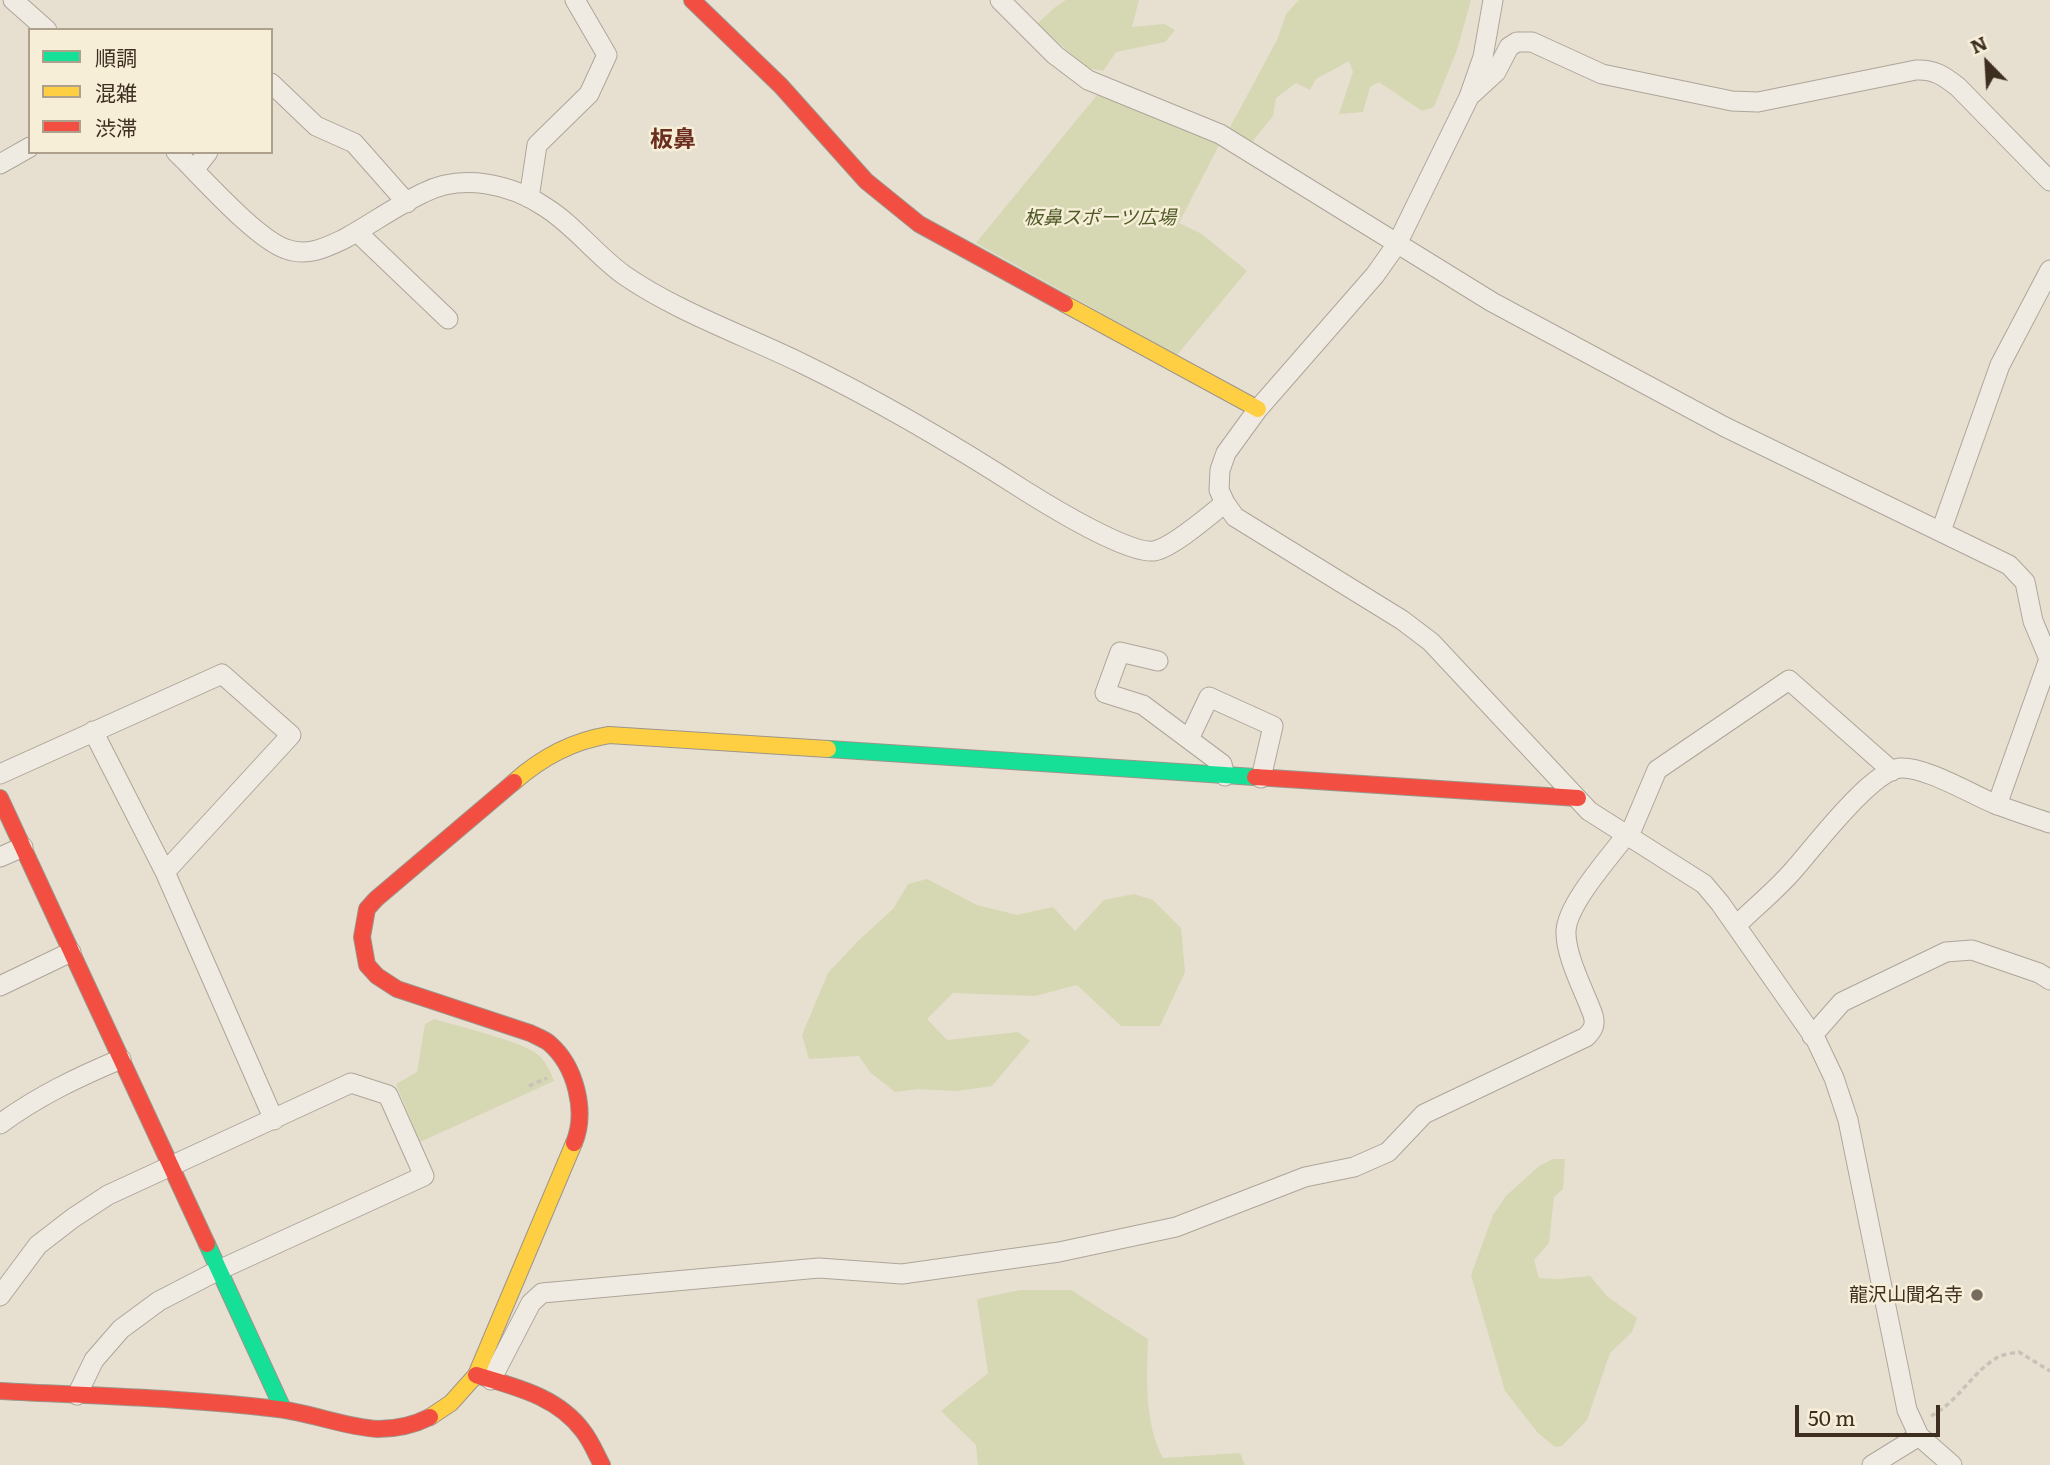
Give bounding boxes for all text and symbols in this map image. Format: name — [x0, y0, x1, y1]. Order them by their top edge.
legend — [28, 28, 273, 154]
north arrow — [1952, 28, 2022, 98]
text: N — [1965, 28, 1991, 60]
text: 順調 — [95, 41, 137, 72]
text: 混雑 — [95, 76, 137, 107]
text: 渋滞 — [95, 111, 137, 142]
district label: 板鼻 — [650, 126, 696, 154]
park label: 板鼻スポーツ広場 — [1024, 207, 1176, 229]
place label: 龍沢山聞名寺 — [1849, 1284, 1963, 1306]
marker: 龍沢山聞名寺 — [1969, 1287, 1985, 1303]
scale bar — [1798, 1392, 1943, 1436]
text: 50 m — [1808, 1401, 1855, 1432]

